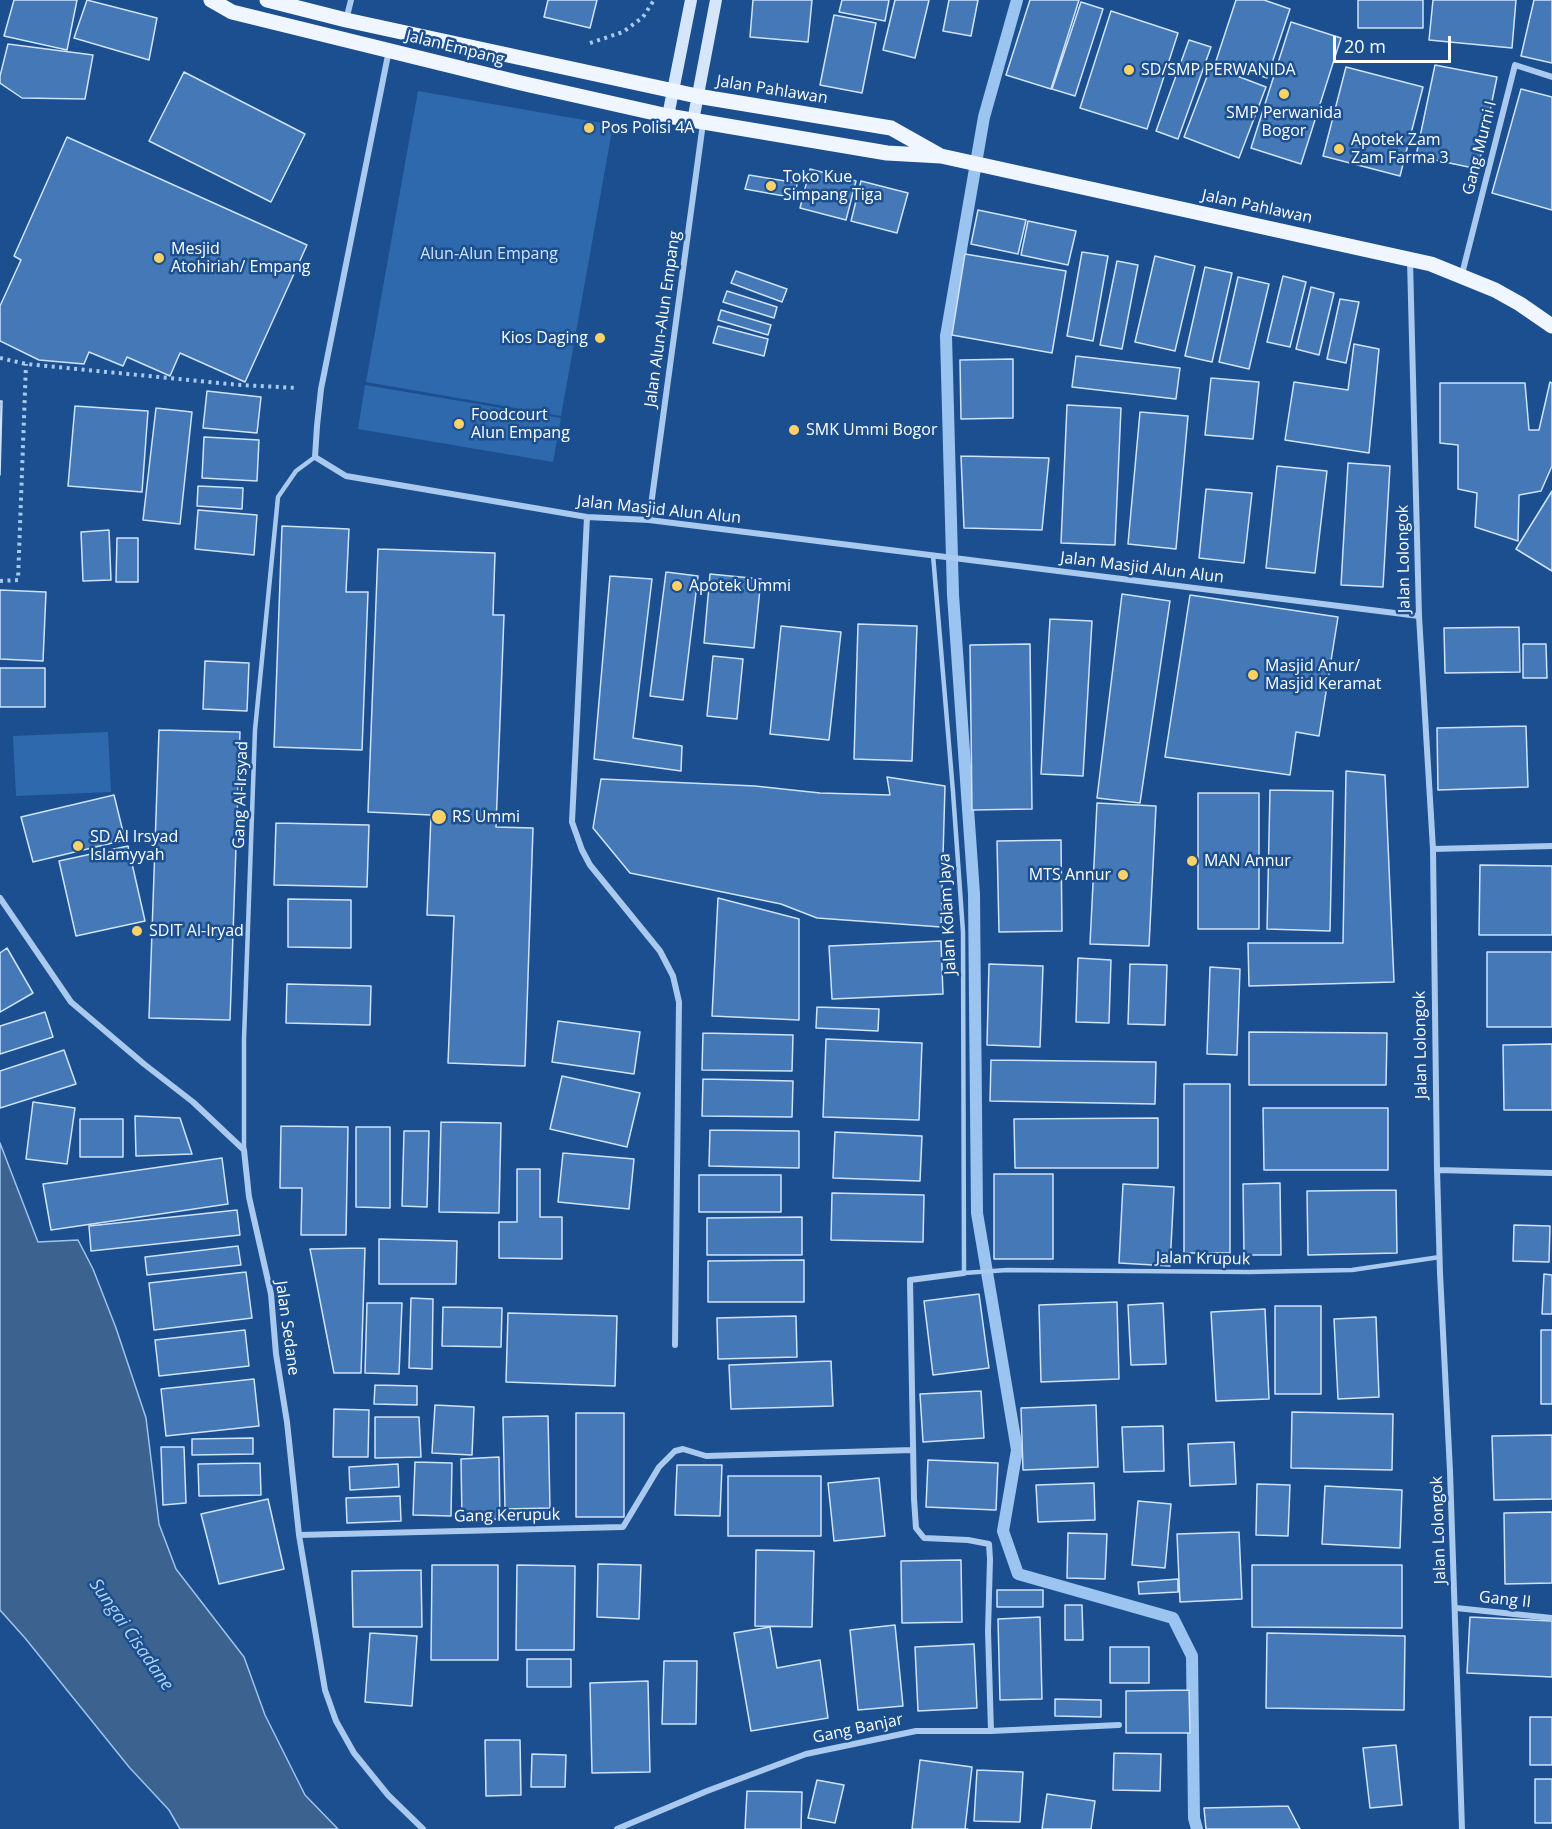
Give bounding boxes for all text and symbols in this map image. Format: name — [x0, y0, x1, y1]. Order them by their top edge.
scale bar — [1336, 24, 1454, 62]
street label: Jalan Empang — [404, 26, 506, 70]
text: 20 m — [1344, 34, 1386, 58]
place label: SD/SMP PERWANIDA — [1141, 60, 1296, 80]
marker: SD/SMP PERWANIDA — [1122, 63, 1136, 77]
street label: Jalan Pahlawan — [715, 72, 829, 108]
marker: SMP Perwanida Bogor — [1277, 87, 1291, 101]
street label: Gang Murni I — [1459, 99, 1501, 197]
place label: SMP Perwanida Bogor — [1226, 103, 1342, 141]
place label: Pos Polisi 4A — [601, 118, 694, 138]
marker: Pos Polisi 4A — [582, 121, 596, 135]
place label: Apotek Zam Zam Farma 3 — [1351, 130, 1449, 168]
marker: Apotek Zam Zam Farma 3 — [1332, 142, 1346, 156]
place label: Toko Kue Simpang Tiga — [783, 167, 882, 205]
marker: Toko Kue Simpang Tiga — [764, 179, 778, 193]
street label: Jalan Pahlawan — [1200, 186, 1314, 228]
street label: Jalan Alun-Alun Empang — [641, 230, 685, 408]
place label: Mesjid Atohiriah/ Empang — [171, 239, 310, 277]
park label: Alun-Alun Empang — [420, 244, 558, 264]
marker: Mesjid Atohiriah/ Empang — [152, 251, 166, 265]
place label: Kios Daging — [501, 328, 588, 348]
marker: Kios Daging — [593, 331, 607, 345]
place label: Foodcourt Alun Empang — [471, 405, 570, 443]
marker: Foodcourt Alun Empang — [452, 417, 466, 431]
place label: SMK Ummi Bogor — [806, 420, 937, 440]
marker: SMK Ummi Bogor — [787, 423, 801, 437]
street label: Jalan Masjid Alun Alun — [576, 492, 742, 528]
street label: Jalan Lolongok — [1393, 505, 1415, 613]
street label: Jalan Masjid Alun Alun — [1059, 548, 1225, 588]
place label: Apotek Ummi — [689, 576, 791, 596]
marker: Apotek Ummi — [670, 579, 684, 593]
place label: Masjid Anur/ Masjid Keramat — [1265, 656, 1382, 694]
marker: Masjid Anur/ Masjid Keramat — [1246, 668, 1260, 682]
street label: Gang Al-Irsyad — [230, 741, 252, 849]
place label: RS Ummi — [452, 807, 520, 827]
marker: RS Ummi — [430, 808, 448, 826]
place label: SD Al Irsyad Islamyyah — [90, 827, 178, 865]
marker: SD Al Irsyad Islamyyah — [71, 839, 85, 853]
place label: MAN Annur — [1204, 851, 1291, 871]
street label: Jalan Kolam Jaya — [935, 853, 961, 975]
marker: MAN Annur — [1185, 854, 1199, 868]
place label: MTS Annur — [1029, 865, 1111, 885]
marker: MTS Annur — [1116, 868, 1130, 882]
place label: SDIT Al-Iryad — [149, 921, 244, 941]
marker: SDIT Al-Iryad — [130, 924, 144, 938]
street label: Jalan Lolongok — [1410, 991, 1432, 1099]
street label: Jalan Krupuk — [1156, 1249, 1250, 1269]
street label: Jalan Sedane — [271, 1279, 303, 1377]
street label: Jalan Lolongok — [1428, 1476, 1450, 1584]
street label: Gang Kerupuk — [454, 1505, 560, 1527]
water label: Sungai Cisadane — [84, 1575, 178, 1695]
street label: Gang II — [1478, 1588, 1532, 1612]
street label: Gang Banjar — [811, 1710, 905, 1748]

